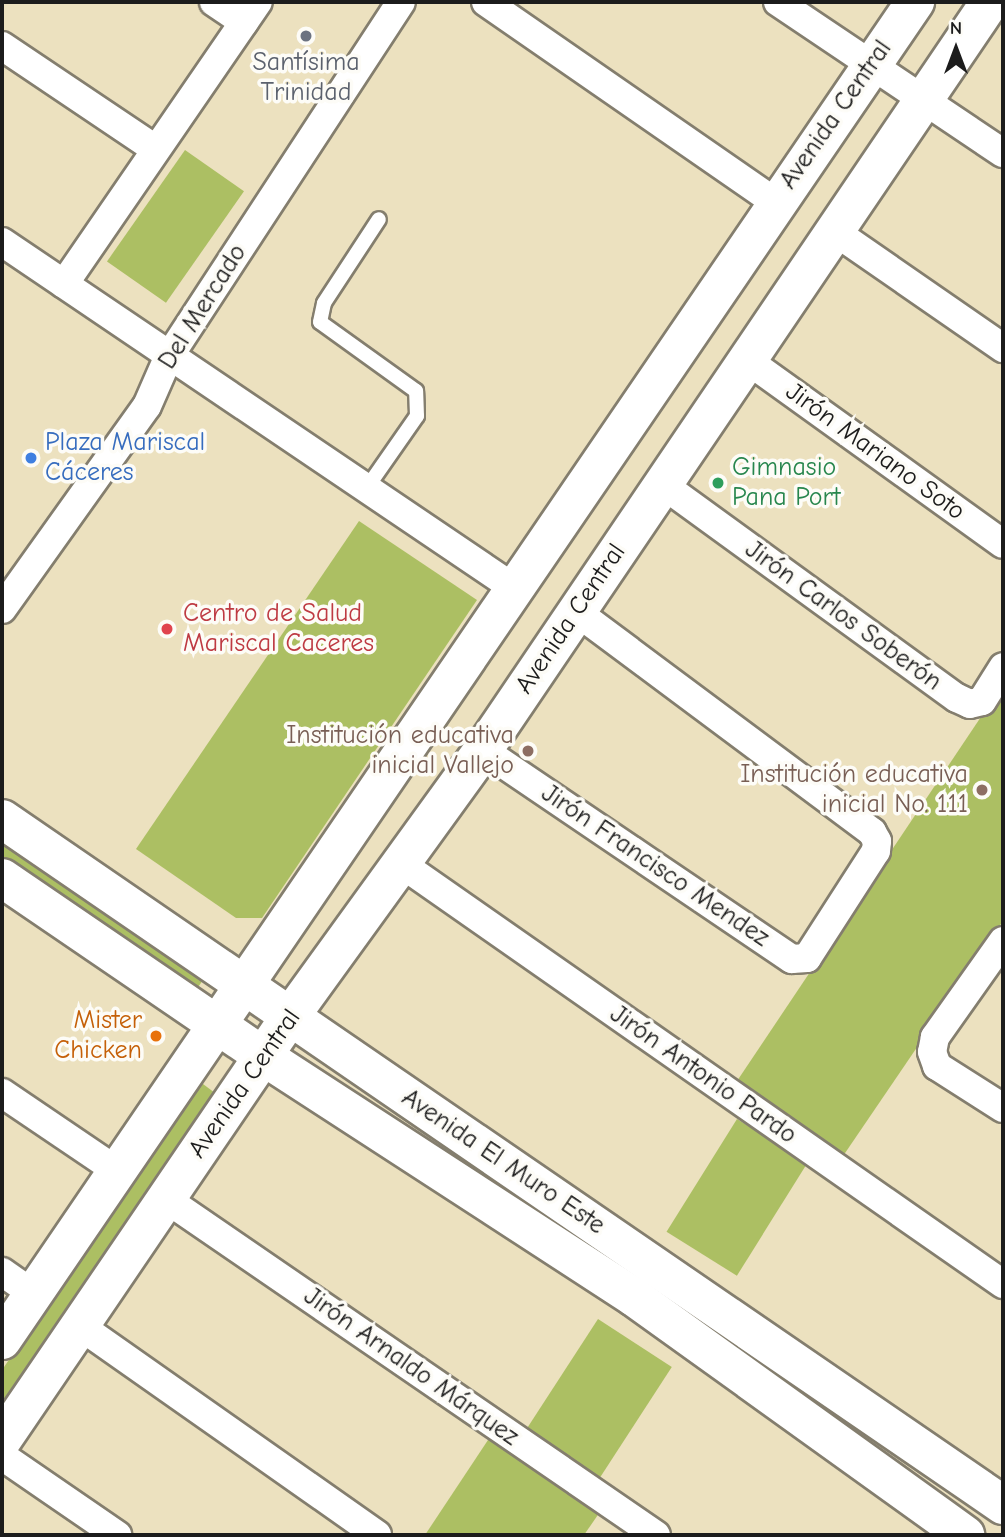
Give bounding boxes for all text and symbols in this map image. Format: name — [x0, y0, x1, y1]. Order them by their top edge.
north arrow — [921, 14, 991, 84]
text: N — [950, 17, 962, 39]
marker: Santísima Trinidad — [298, 28, 314, 44]
street label: Avenida Central — [773, 35, 899, 195]
place label: Santísima Trinidad — [252, 47, 360, 108]
street label: Del Mercado — [152, 239, 254, 375]
street label: Jirón Mariano Soto — [779, 376, 971, 528]
place label: Plaza Mariscal Cáceres — [45, 427, 205, 488]
marker: Plaza Mariscal Cáceres — [23, 450, 39, 466]
place label: Gimnasio Pana Port — [732, 452, 840, 514]
marker: Gimnasio Pana Port — [710, 475, 726, 491]
street label: Jirón Carlos Soberón — [739, 534, 947, 698]
street label: Avenida Central — [509, 538, 633, 700]
place label: Centro de Salud Mariscal Caceres — [183, 598, 374, 660]
marker: Centro de Salud Mariscal Caceres — [157, 619, 177, 639]
place label: Institución educativa inicial Vallejo — [286, 720, 514, 782]
marker: Institución educativa inicial Vallejo — [520, 743, 536, 759]
place label: Institución educativa inicial No. 111 — [740, 759, 968, 820]
street label: Jirón Francisco Mendez — [535, 778, 775, 954]
marker: Institución educativa inicial No. 111 — [974, 782, 990, 798]
street label: Jirón Antonio Pardo — [604, 999, 802, 1151]
street label: Avenida Central — [182, 1004, 308, 1164]
place label: Mister Chicken — [54, 1005, 142, 1066]
marker: Mister Chicken — [148, 1028, 164, 1044]
street label: Avenida El Muro Este — [396, 1082, 610, 1242]
street label: Jirón Arnaldo Márquez — [297, 1281, 525, 1453]

